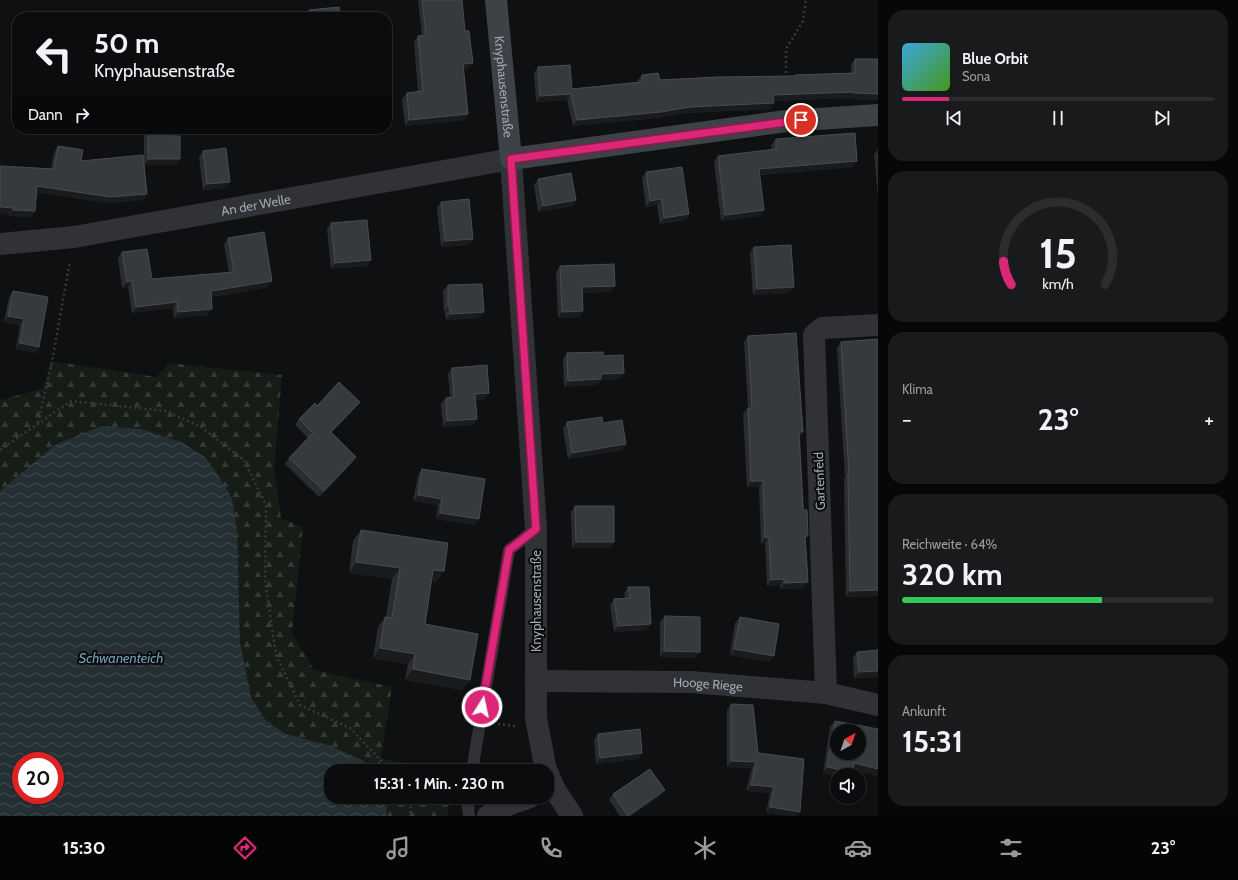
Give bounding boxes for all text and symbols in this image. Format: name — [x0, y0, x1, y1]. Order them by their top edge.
text: 50 m — [94, 26, 159, 60]
icon: left — [28, 28, 80, 80]
street label: Knyphausenstraße — [491, 35, 517, 138]
text: Blue Orbit — [962, 50, 1028, 68]
text: Knyphausenstraße — [94, 60, 235, 82]
text: Sona — [962, 68, 990, 84]
pin — [784, 103, 818, 137]
icon: right — [71, 104, 93, 126]
text: Dann — [28, 106, 63, 124]
icon: previous — [943, 107, 965, 129]
icon: pause — [1047, 107, 1069, 129]
icon: next — [1151, 107, 1173, 129]
icon: arrive — [790, 109, 812, 131]
street label: An der Welle — [220, 190, 292, 219]
text: 15 — [1039, 228, 1077, 278]
text: km/h — [1042, 274, 1074, 292]
text: Klima — [902, 381, 933, 397]
text: 23° — [1038, 401, 1078, 438]
text: − — [902, 406, 912, 433]
text: + — [1204, 406, 1214, 433]
street label: Gartenfeld — [810, 452, 828, 510]
text: Reichweite · 64% — [902, 536, 997, 552]
street label: Knyphausenstraße — [528, 550, 544, 652]
text: 320 km — [902, 556, 1003, 593]
water label: Schwanenteich — [79, 649, 163, 667]
street label: Hooge Riege — [673, 674, 744, 694]
position arrow — [461, 686, 503, 728]
text: Ankunft — [902, 703, 946, 719]
text: 15:31 — [902, 723, 963, 760]
north arrow — [830, 724, 866, 760]
map controls — [830, 724, 866, 804]
speed limit sign: 20 — [12, 752, 64, 804]
button: sound — [830, 768, 866, 804]
text: 15:31 · 1 Min. · 230 m — [374, 775, 504, 793]
icon: directions — [231, 834, 259, 862]
icon: music — [384, 834, 412, 862]
icon: phone — [537, 834, 565, 862]
icon: climate — [691, 834, 719, 862]
icon: car — [844, 834, 872, 862]
icon: filters — [997, 834, 1025, 862]
text: 15:30 — [63, 837, 105, 859]
text: 23° — [1151, 837, 1175, 859]

